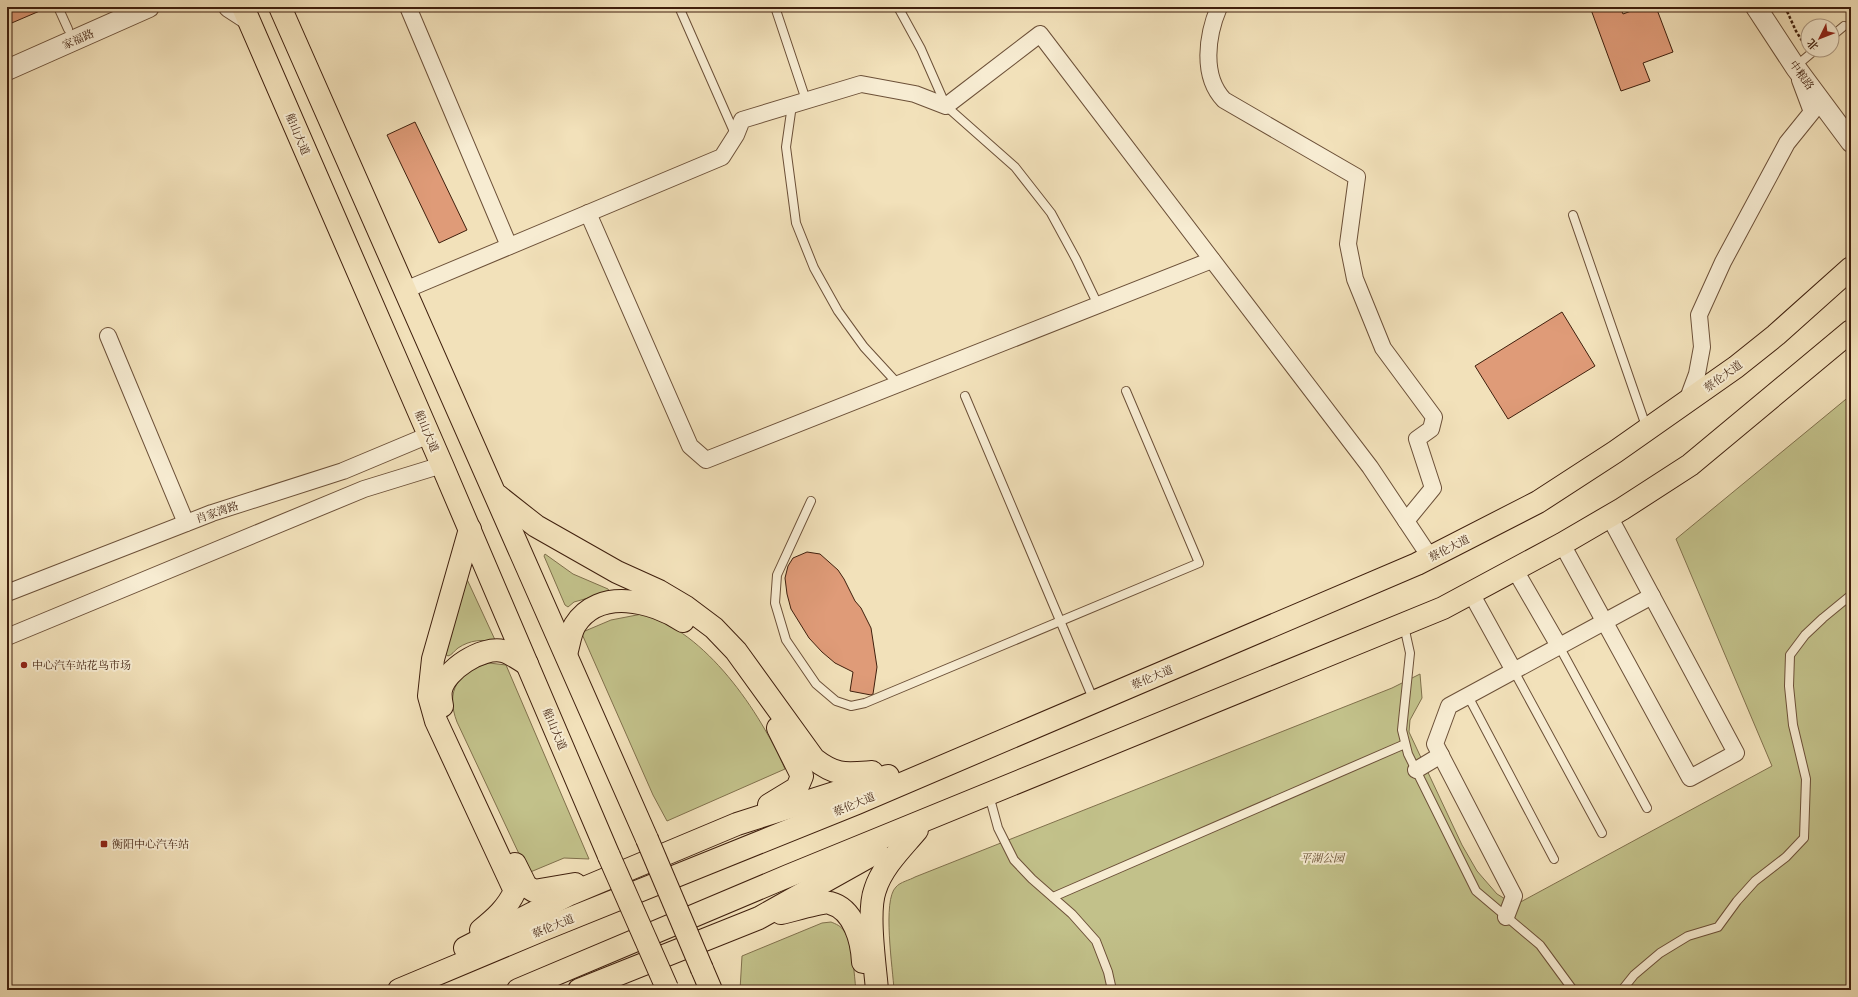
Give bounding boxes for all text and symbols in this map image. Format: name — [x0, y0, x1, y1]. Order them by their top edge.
north arrow — [1800, 18, 1840, 58]
street label: 家福路 — [60, 26, 96, 52]
text: 北 — [1804, 36, 1822, 54]
street label: 中粮路 — [1787, 58, 1817, 92]
street label: 船山大道 — [283, 111, 313, 157]
street label: 蔡伦大道 — [1701, 357, 1745, 395]
street label: 船山大道 — [412, 408, 442, 454]
street label: 肖家湾路 — [194, 498, 240, 526]
street label: 蔡伦大道 — [1426, 532, 1472, 564]
place label: 中心汽车站花鸟市场 — [32, 658, 131, 672]
marker: 中心汽车站花鸟市场 — [19, 660, 29, 670]
street label: 蔡伦大道 — [1129, 662, 1175, 692]
street label: 船山大道 — [540, 706, 570, 752]
street label: 蔡伦大道 — [831, 789, 877, 819]
place label: 衡阳中心汽车站 — [112, 837, 189, 851]
marker: 衡阳中心汽车站 — [99, 839, 109, 849]
park label: 平湖公园 — [1300, 851, 1346, 865]
street label: 蔡伦大道 — [530, 911, 576, 941]

